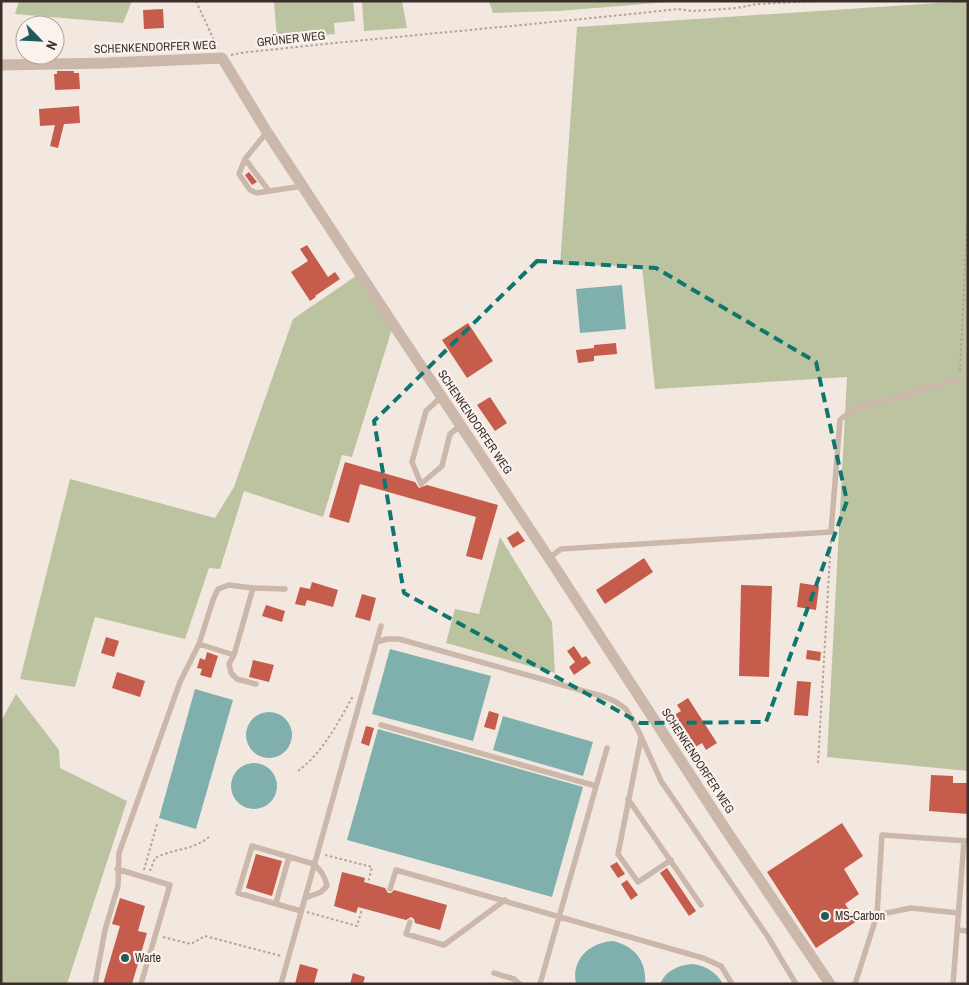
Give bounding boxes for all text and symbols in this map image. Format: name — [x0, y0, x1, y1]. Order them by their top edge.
north arrow — [15, 15, 65, 65]
street label: GRÜNER WEG — [256, 26, 326, 51]
street label: SCHENKENDORFER WEG — [94, 37, 216, 57]
text: N — [42, 38, 62, 53]
street label: SCHENKENDORFER WEG — [434, 367, 516, 477]
street label: SCHENKENDORFER WEG — [658, 705, 738, 817]
place label: MS-Carbon — [835, 908, 885, 924]
marker: MS-Carbon — [819, 910, 831, 922]
place label: Warte — [135, 950, 161, 966]
marker: Warte — [119, 952, 131, 964]

